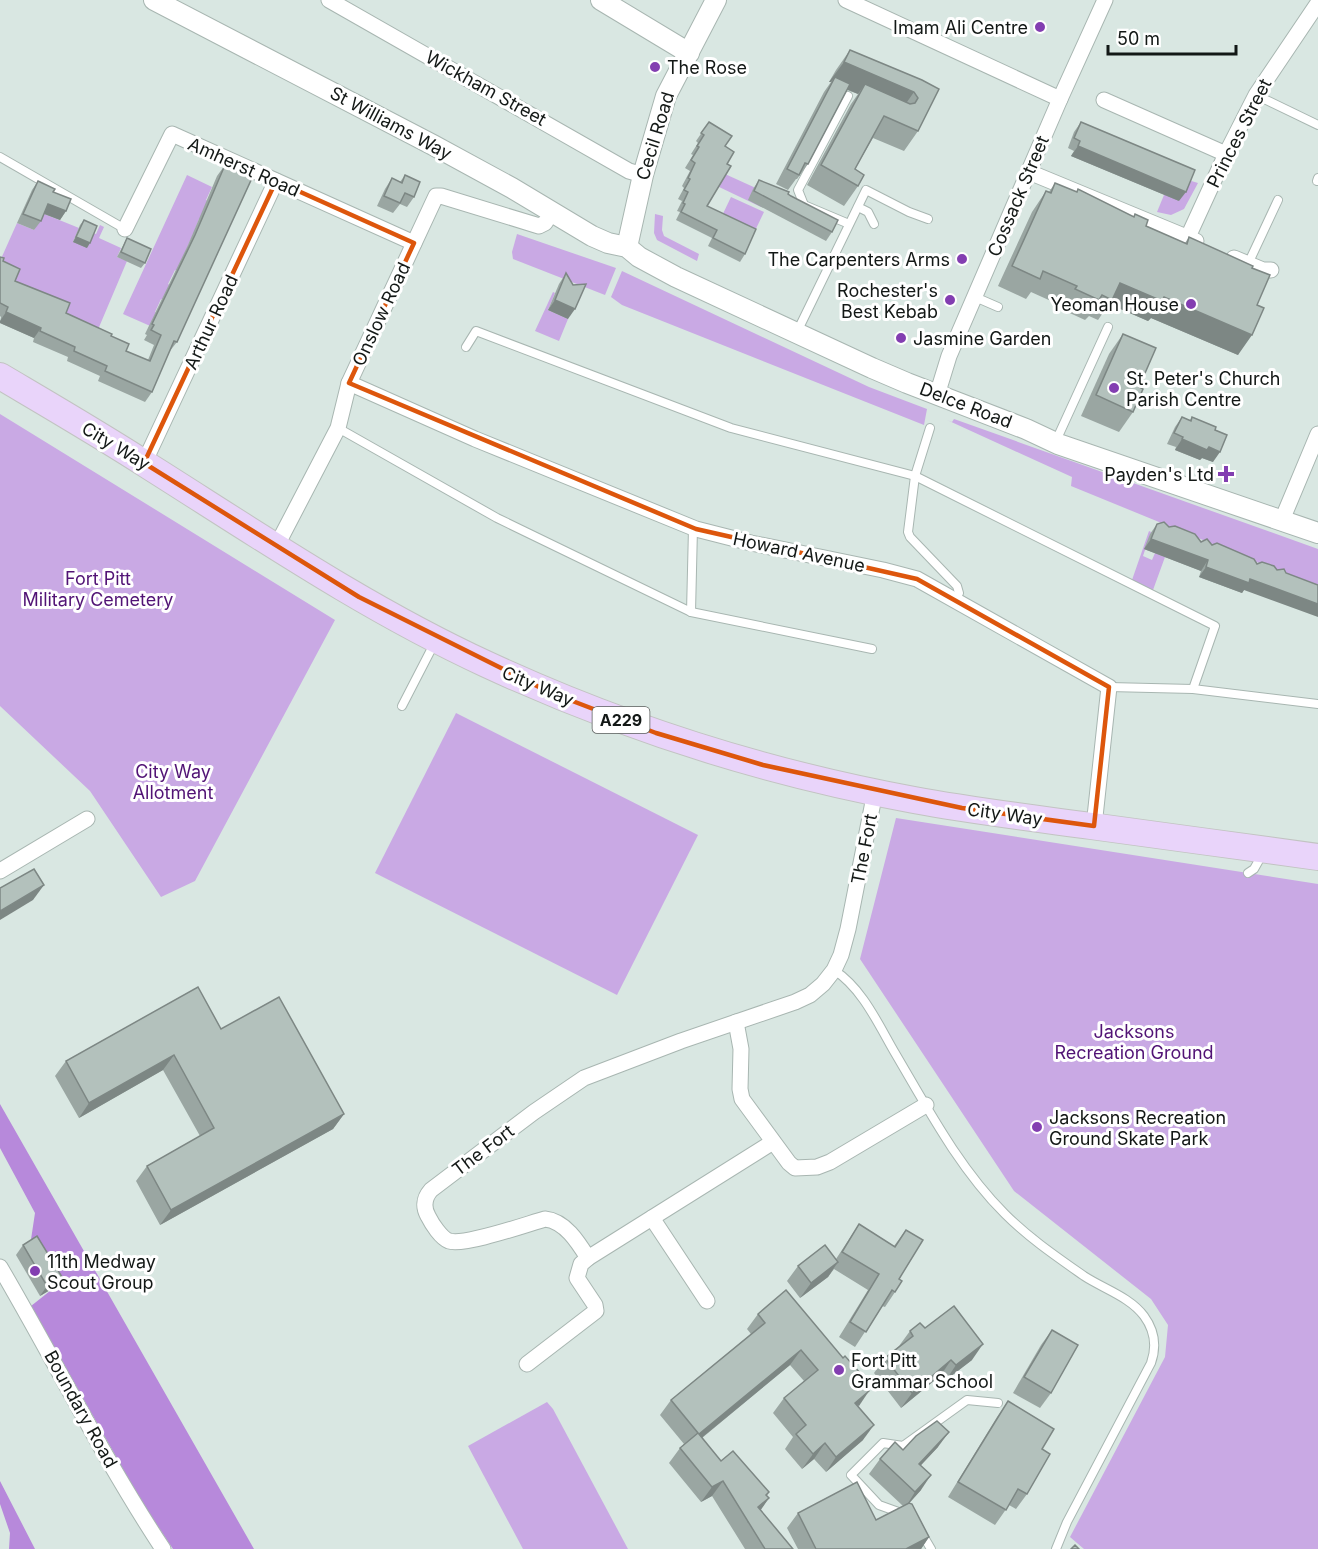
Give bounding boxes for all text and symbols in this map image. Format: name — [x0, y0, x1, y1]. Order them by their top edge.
place label: Imam Ali Centre — [893, 17, 1028, 38]
scale bar — [1108, 18, 1236, 56]
marker: Imam Ali Centre — [1033, 20, 1047, 34]
text: 50 m — [1117, 28, 1160, 49]
street label: Wickham Street — [422, 46, 550, 130]
place label: The Rose — [667, 57, 747, 78]
marker: The Rose — [648, 60, 662, 74]
street label: Princes Street — [1202, 75, 1276, 191]
street label: St Williams Way — [327, 82, 455, 164]
street label: Cecil Road — [632, 89, 678, 183]
street label: Cossack Street — [983, 132, 1053, 260]
street label: Amherst Road — [185, 133, 303, 201]
place label: The Carpenters Arms — [767, 249, 950, 270]
marker: The Carpenters Arms — [955, 252, 969, 266]
street label: Onslow Road — [348, 259, 414, 369]
street label: Arthur Road — [180, 271, 242, 373]
place label: Rochester's Best Kebab — [837, 280, 938, 322]
marker: Rochester's Best Kebab — [943, 293, 957, 307]
place label: Yeoman House — [1050, 294, 1179, 315]
marker: Yeoman House — [1184, 297, 1198, 311]
place label: Jasmine Garden — [913, 328, 1051, 349]
marker: Jasmine Garden — [894, 331, 908, 345]
place label: St. Peter's Church Parish Centre — [1126, 368, 1280, 410]
street label: Delce Road — [917, 378, 1015, 432]
marker: St. Peter's Church Parish Centre — [1107, 381, 1121, 395]
street label: City Way — [78, 418, 154, 474]
place label: Payden's Ltd — [1104, 464, 1214, 485]
marker: Payden's Ltd — [1219, 467, 1233, 481]
street label: Howard Avenue — [731, 528, 867, 576]
park label: Fort Pitt Military Cemetery — [23, 568, 173, 610]
street label: City Way — [499, 662, 577, 710]
road number: A229 — [592, 707, 650, 733]
park label: City Way Allotment — [133, 761, 213, 803]
street label: City Way — [966, 798, 1044, 830]
street label: The Fort — [847, 812, 881, 886]
park label: Jacksons Recreation Ground — [1054, 1021, 1214, 1063]
place label: Jacksons Recreation Ground Skate Park — [1049, 1107, 1226, 1149]
street label: The Fort — [448, 1120, 518, 1180]
marker: Jacksons Recreation Ground Skate Park — [1030, 1120, 1044, 1134]
place label: 11th Medway Scout Group — [47, 1251, 156, 1293]
marker: 11th Medway Scout Group — [28, 1264, 42, 1278]
street label: Boundary Road — [40, 1347, 122, 1471]
place label: Fort Pitt Grammar School — [851, 1350, 993, 1392]
marker: Fort Pitt Grammar School — [832, 1363, 846, 1377]

